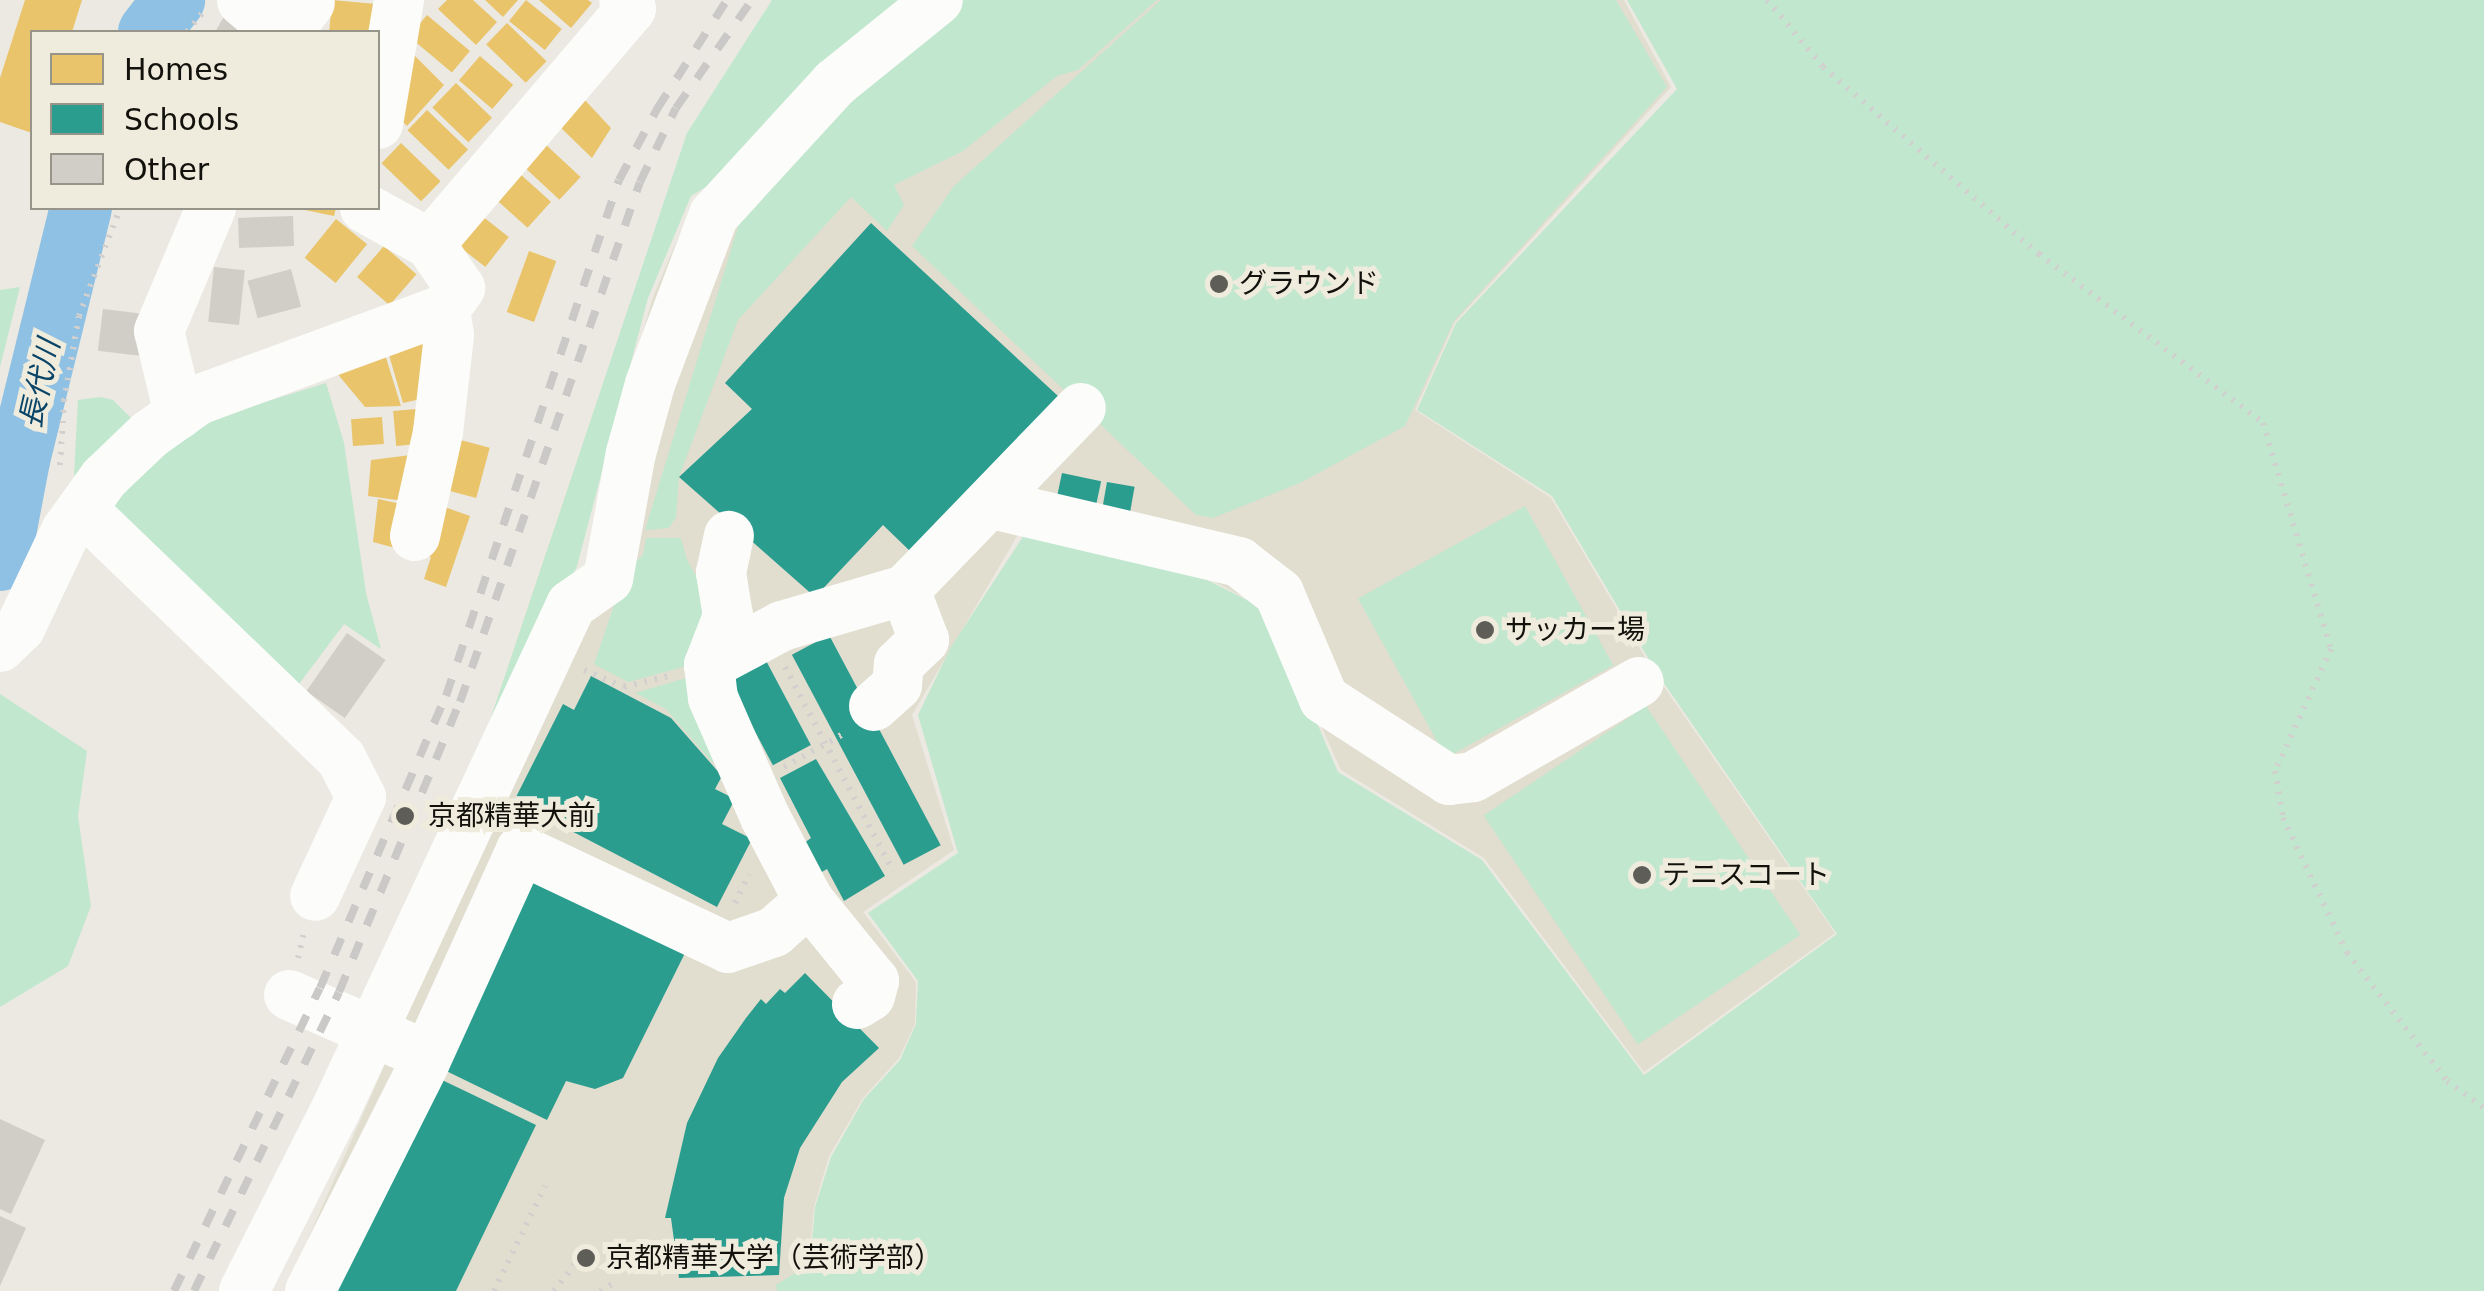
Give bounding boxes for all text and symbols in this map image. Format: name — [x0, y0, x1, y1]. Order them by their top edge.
legend — [30, 30, 380, 210]
text: Homes — [124, 52, 228, 87]
text: Schools — [124, 102, 239, 137]
text: Other — [124, 152, 209, 187]
place label: グラウンド — [1239, 267, 1379, 301]
marker: グラウンド — [1208, 273, 1230, 295]
water label: 長代川 — [12, 336, 68, 432]
place label: サッカー場 — [1505, 613, 1645, 647]
marker: サッカー場 — [1474, 619, 1496, 641]
place label: 京都精華大前 — [428, 799, 596, 833]
marker: 京都精華大前 — [392, 803, 418, 829]
place label: テニスコート — [1662, 858, 1830, 892]
marker: テニスコート — [1631, 864, 1653, 886]
place label: 京都精華大学（芸術学部） — [606, 1241, 942, 1275]
marker: 京都精華大学（芸術学部） — [575, 1247, 597, 1269]

